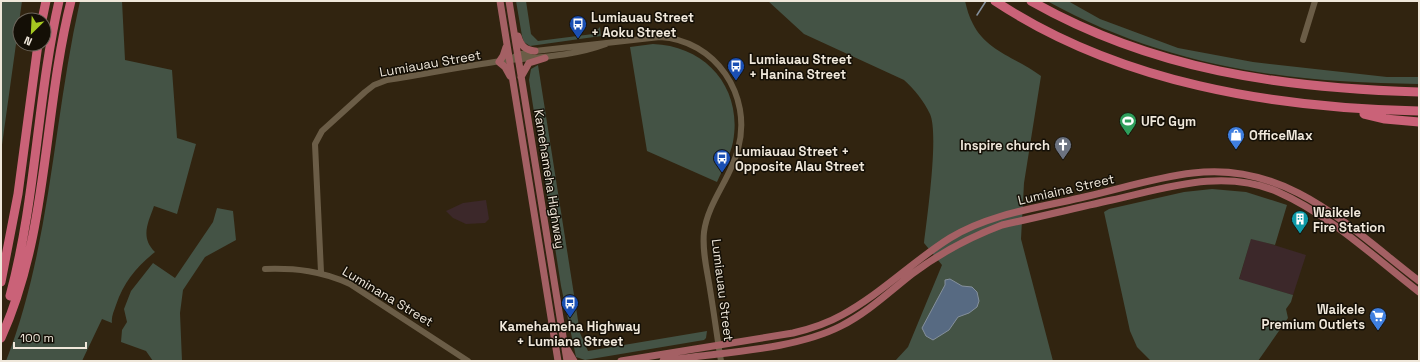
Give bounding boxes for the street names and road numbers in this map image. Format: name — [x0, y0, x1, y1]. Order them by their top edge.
street label: Lumiauau Street — [378, 46, 482, 81]
street label: Kamehameha Highway — [530, 108, 569, 250]
street label: Lumiaina Street — [1016, 170, 1116, 209]
street label: Lumiauau Street — [708, 238, 737, 342]
street label: Luminana Street — [339, 263, 436, 330]

